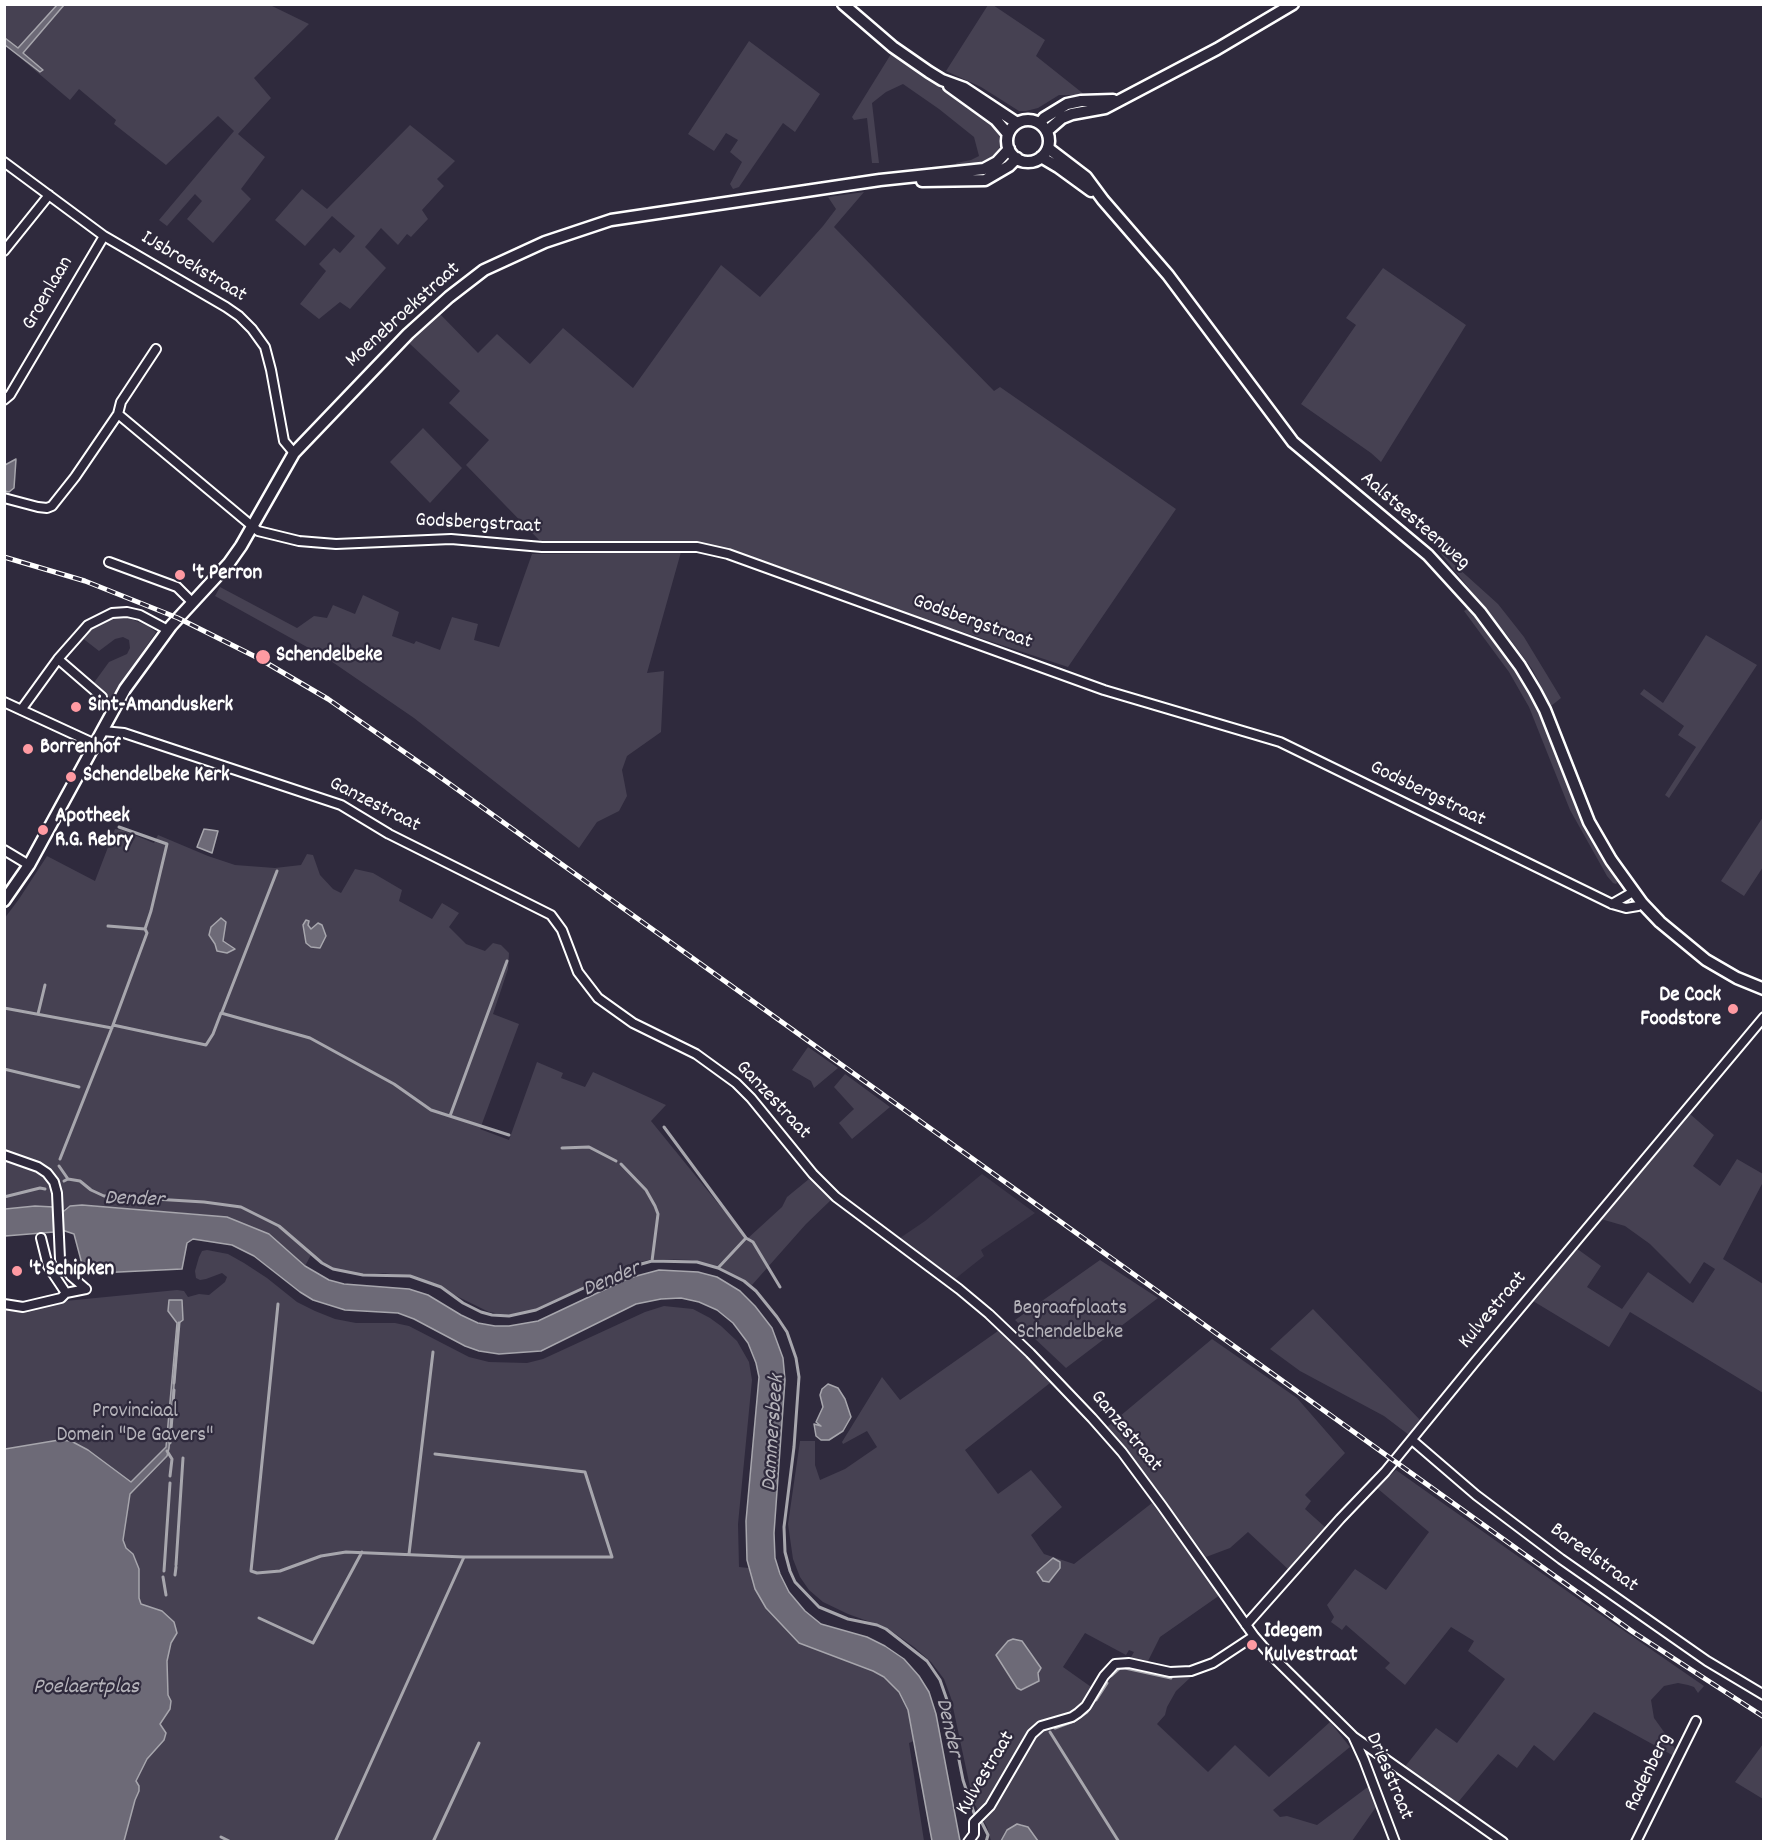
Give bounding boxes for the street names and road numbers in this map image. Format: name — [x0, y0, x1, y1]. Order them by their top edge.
street label: IJsbroekstraat — [136, 227, 250, 309]
street label: Groenlaan — [18, 253, 80, 335]
street label: Moenebroekstraat — [341, 258, 467, 374]
street label: Aalstsesteenweg — [1354, 467, 1474, 577]
street label: Godsbergstraat — [415, 509, 541, 541]
street label: Godsbergstraat — [909, 590, 1035, 656]
street label: Godsbergstraat — [1365, 756, 1489, 834]
street label: Ganzestraat — [324, 772, 424, 840]
street label: Ganzestraat — [729, 1056, 815, 1146]
street label: Kulvestraat — [1454, 1267, 1534, 1355]
street label: Ganzestraat — [1083, 1386, 1167, 1478]
street label: Bareelstraat — [1544, 1519, 1642, 1599]
street label: Kulvestraat — [952, 1727, 1022, 1821]
street label: Driesstraat — [1358, 1730, 1418, 1824]
street label: Radenberg — [1620, 1730, 1680, 1816]

